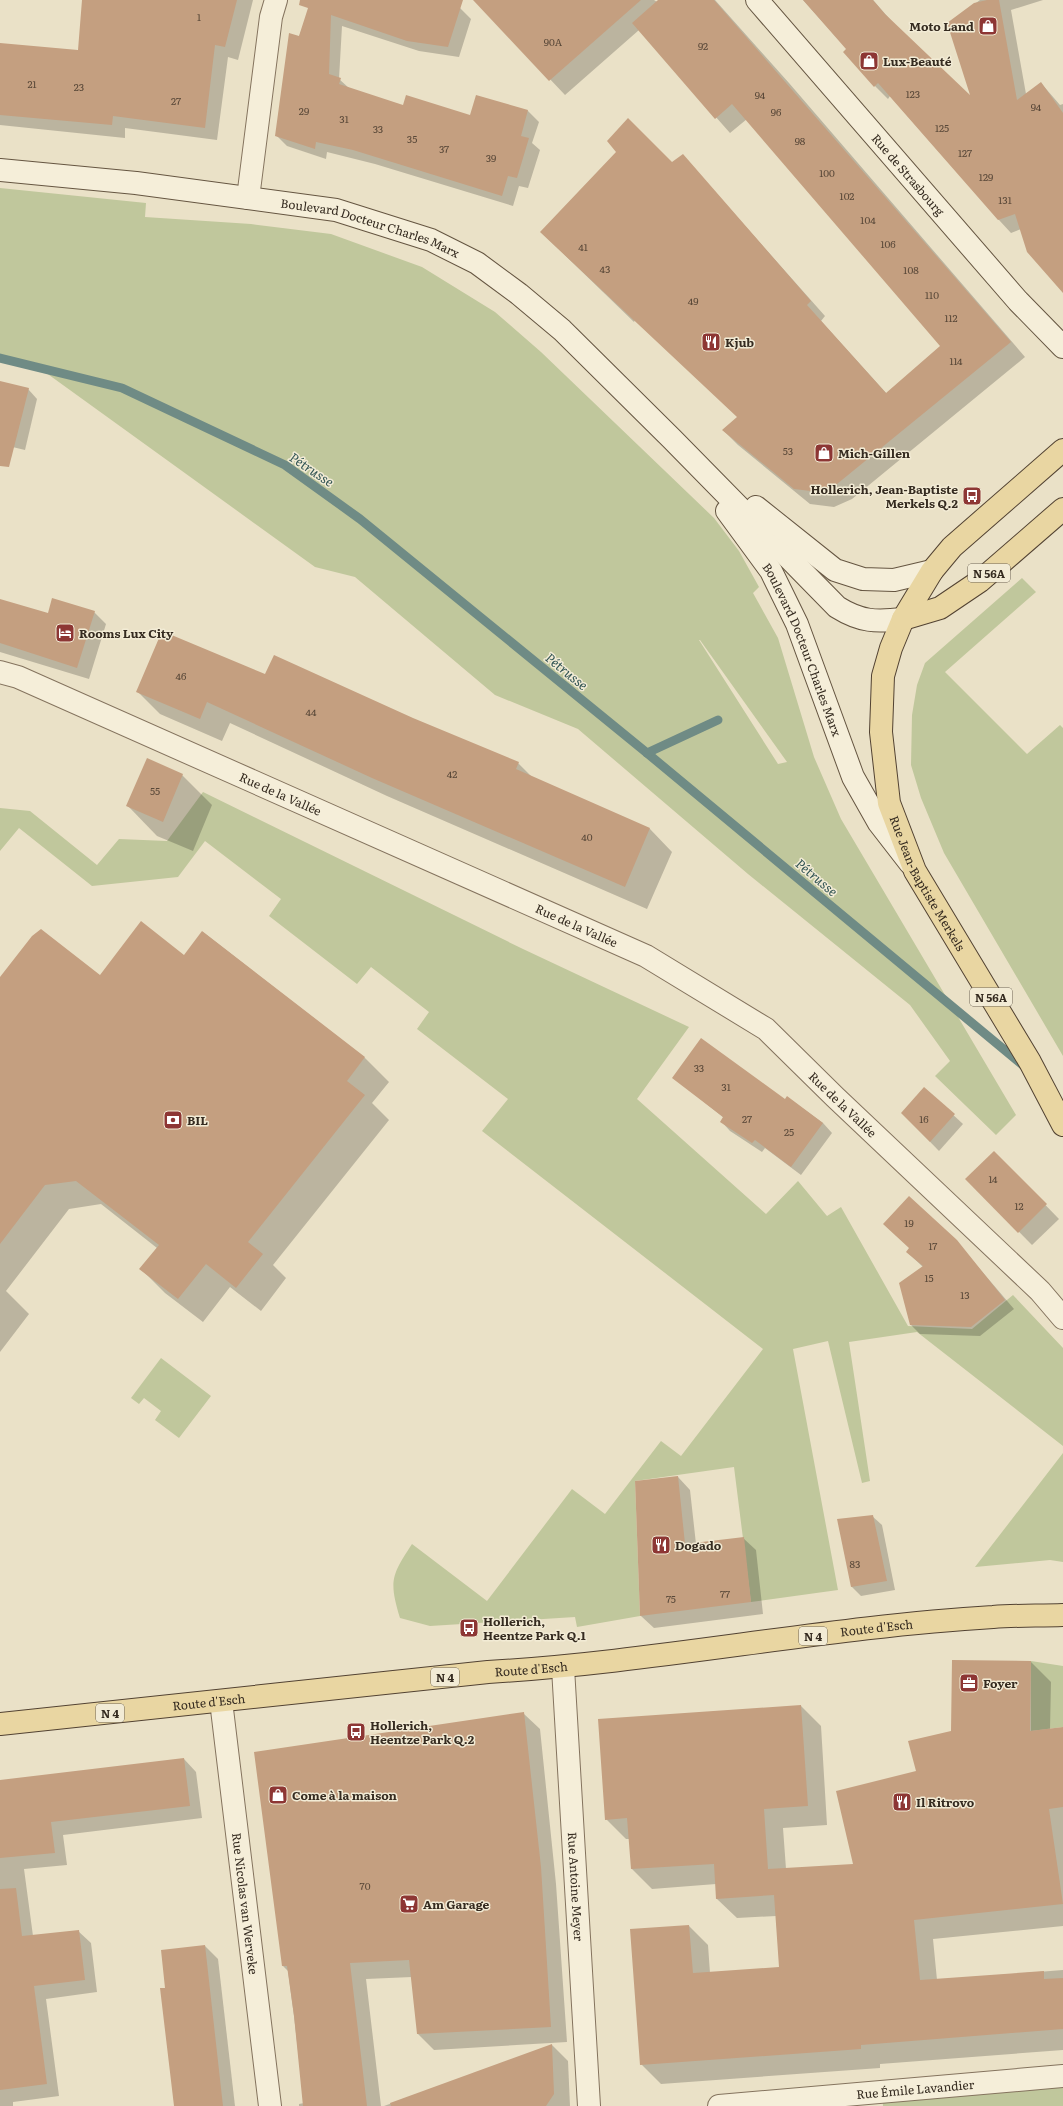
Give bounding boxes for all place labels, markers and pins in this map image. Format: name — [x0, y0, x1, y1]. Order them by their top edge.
shop icon: Moto Land — [977, 15, 999, 37]
place label: Moto Land — [909, 17, 974, 35]
shop icon: Lux-Beauté — [858, 50, 880, 72]
place label: Lux-Beauté — [883, 52, 952, 70]
restaurant icon: Kjub — [700, 331, 722, 353]
place label: Kjub — [725, 333, 754, 351]
shop icon: Mich-Gillen — [813, 442, 835, 464]
place label: Mich-Gillen — [838, 444, 911, 462]
place label: Hollerich, Jean-Baptiste Merkels Q.2 — [811, 480, 959, 512]
bus stop icon: Hollerich, Jean-Baptiste Merkels Q.2 — [961, 485, 983, 507]
hotel icon: Rooms Lux City — [54, 622, 76, 644]
place label: Rooms Lux City — [79, 624, 174, 642]
bank icon: BIL — [162, 1109, 184, 1131]
place label: BIL — [187, 1111, 208, 1129]
restaurant icon: Dogado — [650, 1534, 672, 1556]
place label: Dogado — [675, 1536, 722, 1554]
place label: Hollerich, Heentze Park Q.1 — [483, 1612, 586, 1644]
bus stop icon: Hollerich, Heentze Park Q.1 — [458, 1617, 480, 1639]
office icon: Foyer — [958, 1672, 980, 1694]
place label: Foyer — [983, 1674, 1018, 1692]
place label: Hollerich, Heentze Park Q.2 — [370, 1716, 475, 1748]
bus stop icon: Hollerich, Heentze Park Q.2 — [345, 1721, 367, 1743]
shop icon: Come à la maison — [267, 1784, 289, 1806]
place label: Come à la maison — [292, 1786, 398, 1804]
restaurant icon: Il Ritrovo — [891, 1791, 913, 1813]
place label: Il Ritrovo — [916, 1793, 975, 1811]
supermarket icon: Am Garage — [398, 1893, 420, 1915]
place label: Am Garage — [423, 1895, 490, 1913]

